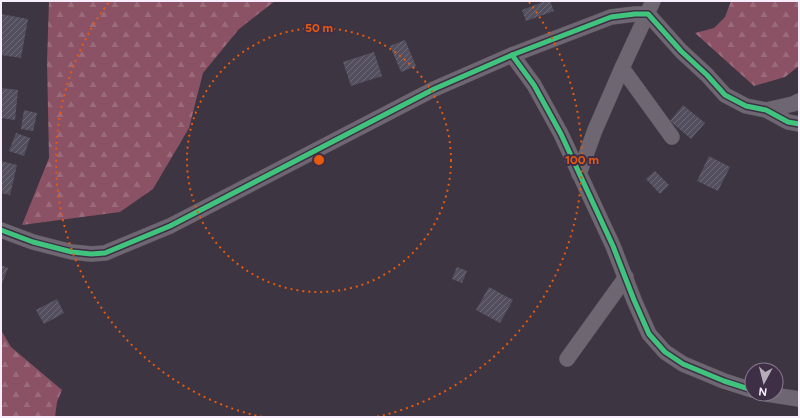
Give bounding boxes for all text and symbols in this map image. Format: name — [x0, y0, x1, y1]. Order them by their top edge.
text: 50 m — [305, 21, 333, 35]
centre of rings — [312, 153, 326, 167]
text: 100 m — [565, 153, 599, 167]
north arrow — [744, 362, 784, 402]
text: N — [758, 384, 768, 398]

